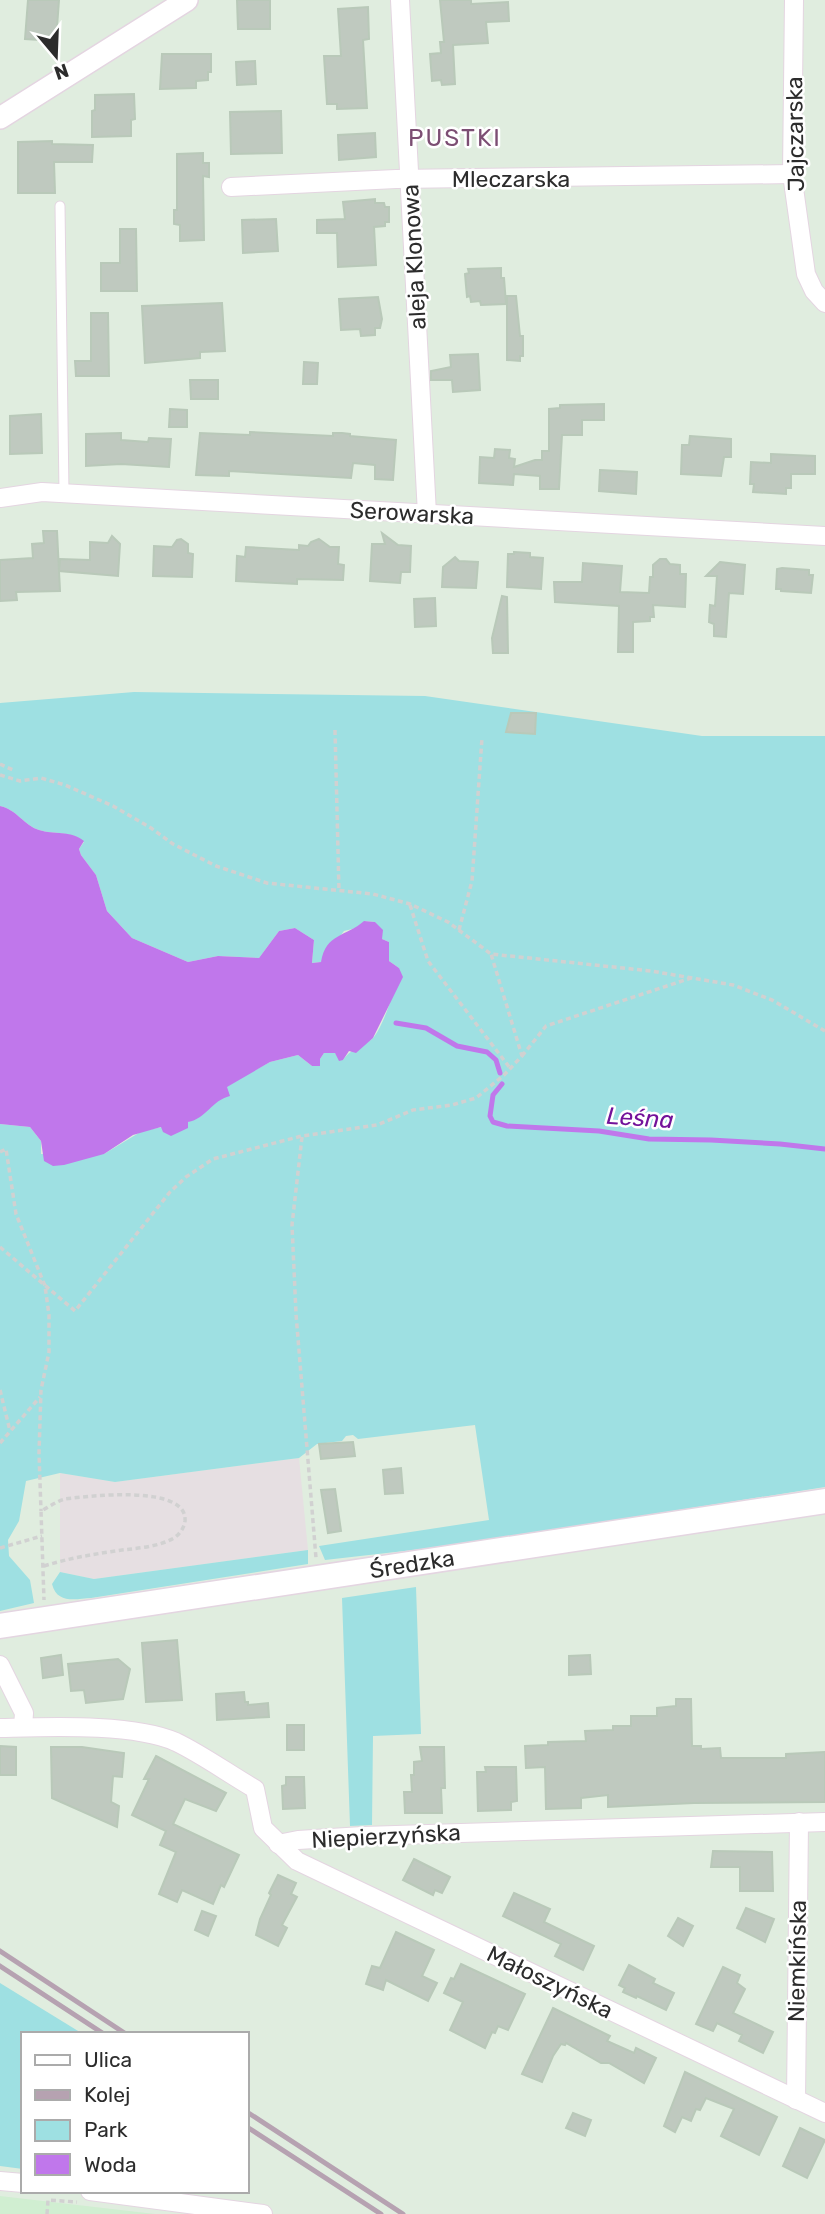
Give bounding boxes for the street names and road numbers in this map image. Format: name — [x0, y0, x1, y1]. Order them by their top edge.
street label: Jajczarska — [780, 76, 810, 192]
street label: Mleczarska — [452, 165, 570, 193]
street label: aleja Klonowa — [396, 184, 432, 330]
street label: Serowarska — [349, 496, 475, 530]
street label: Średzka — [368, 1543, 456, 1585]
street label: Niepierzyńska — [311, 1818, 461, 1854]
street label: Niemkińska — [782, 1900, 812, 2022]
street label: Małoszyńska — [482, 1939, 618, 2025]

